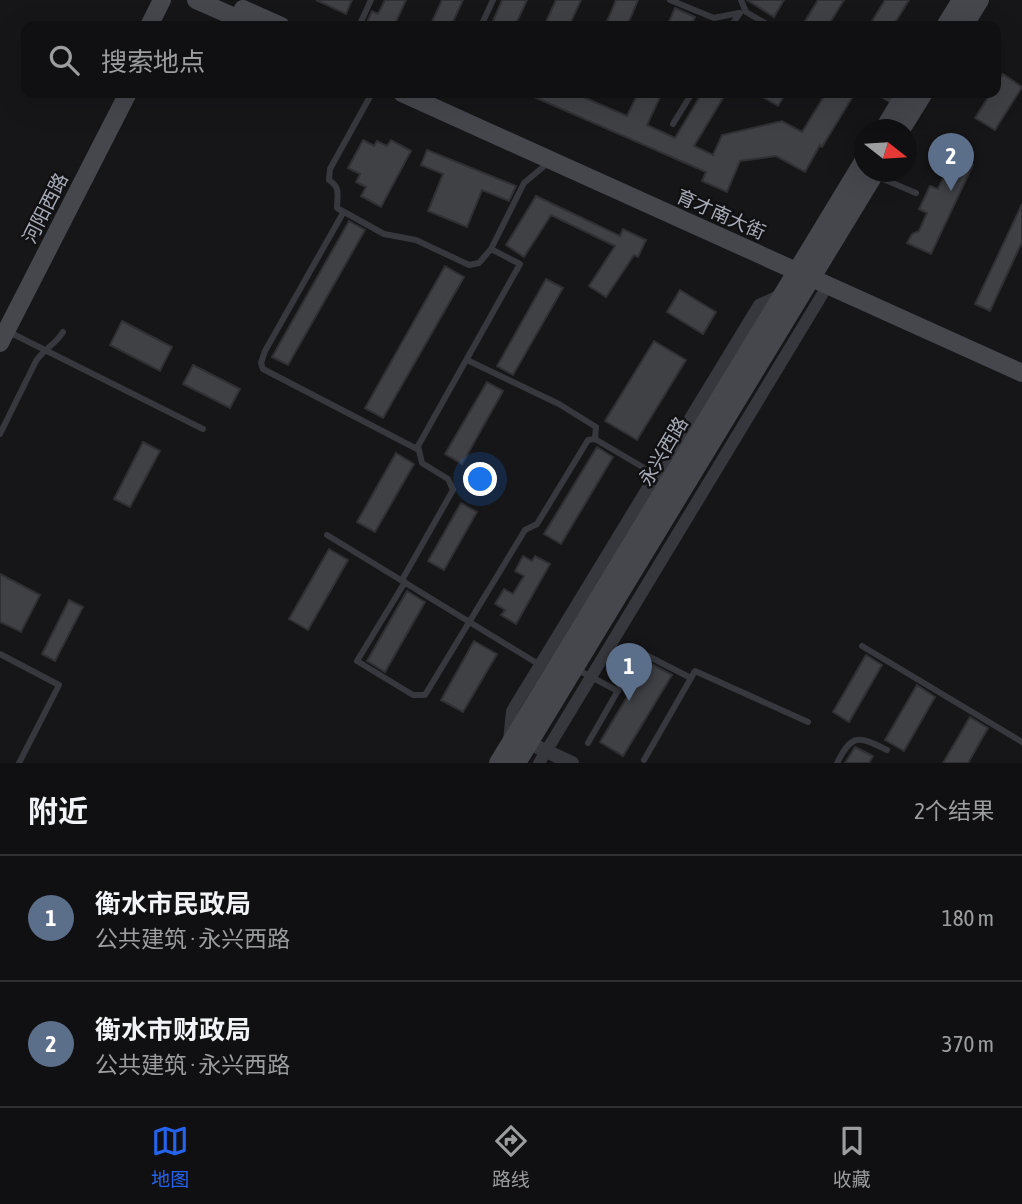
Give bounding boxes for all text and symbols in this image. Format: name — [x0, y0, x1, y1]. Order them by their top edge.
search box — [21, 21, 1001, 98]
icon: search — [45, 41, 83, 79]
text: 搜索地点 — [101, 47, 205, 77]
north arrow — [854, 119, 917, 182]
pin: 2 — [928, 133, 974, 191]
street label: 河阳西路 — [18, 169, 72, 247]
street label: 育才南大街 — [673, 185, 769, 243]
street label: 永兴西路 — [634, 413, 692, 489]
your location — [463, 462, 497, 496]
pin: 1 — [606, 643, 652, 701]
text: 附近 — [28, 794, 88, 828]
text: 2个结果 — [914, 798, 994, 824]
text: 衡水市民政局 — [95, 889, 251, 919]
text: 1 — [46, 905, 56, 931]
text: 180 m — [942, 905, 994, 931]
text: 公共建筑 · 永兴西路 — [95, 926, 290, 952]
text: 衡水市财政局 — [95, 1015, 251, 1045]
text: 2 — [46, 1031, 56, 1057]
text: 370 m — [942, 1031, 994, 1057]
text: 公共建筑 · 永兴西路 — [95, 1052, 290, 1078]
tab: 地图 — [151, 1122, 189, 1191]
tab: 路线 — [492, 1122, 530, 1191]
tab: 收藏 — [833, 1122, 871, 1191]

